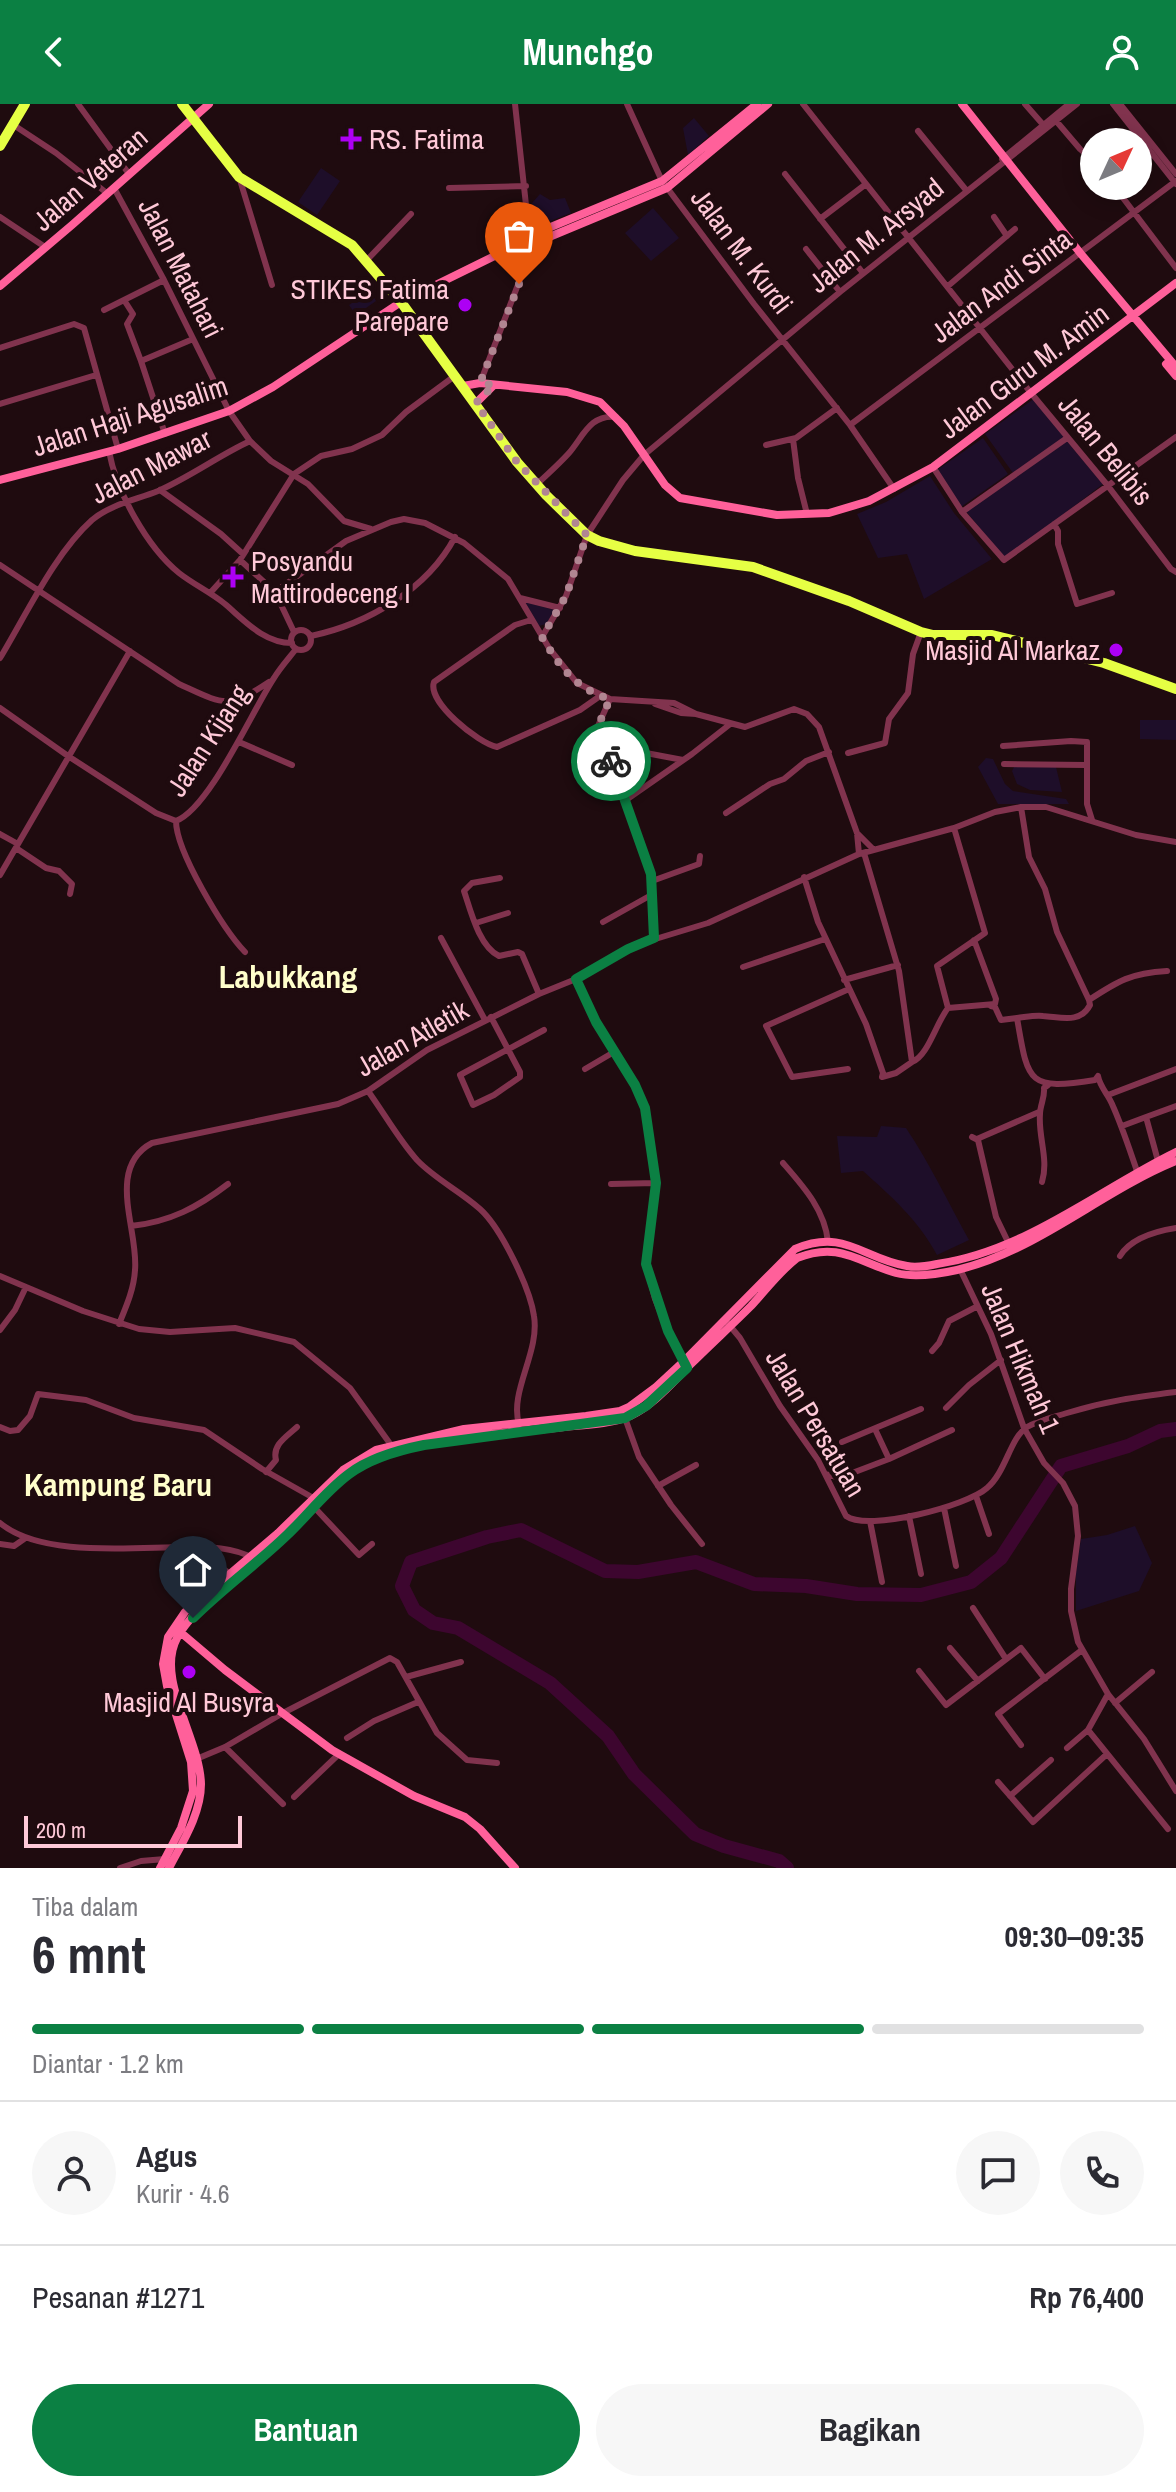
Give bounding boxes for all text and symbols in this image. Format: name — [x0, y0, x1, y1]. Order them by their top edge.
text: Munchgo — [522, 28, 654, 76]
icon: back — [32, 30, 76, 74]
icon: person — [1100, 30, 1144, 74]
street label: Jalan Veteran — [25, 119, 155, 239]
place label: RS. Fatima — [369, 120, 484, 158]
marker: RS. Fatima — [340, 128, 362, 150]
north arrow — [1080, 128, 1152, 200]
map controls — [1080, 128, 1152, 200]
street label: Jalan M. Arsyad — [801, 169, 951, 301]
street label: Jalan M. Kurdi — [682, 180, 802, 322]
street label: Jalan Matahari — [130, 192, 232, 344]
pin — [485, 202, 553, 284]
icon: bag — [497, 214, 541, 258]
street label: Jalan Andi Sinta — [923, 220, 1079, 352]
place label: STIKES Fatima Parepare — [291, 270, 449, 340]
street label: Jalan Guru M. Amin — [932, 295, 1116, 447]
marker: STIKES Fatima Parepare — [456, 296, 474, 314]
street label: Jalan Haji Agusalim — [28, 367, 232, 465]
street label: Jalan Belibis — [1050, 387, 1162, 513]
street label: Jalan Mawar — [84, 419, 218, 512]
place label: Posyandu Mattirodeceng I — [251, 542, 411, 612]
marker: Posyandu Mattirodeceng I — [222, 566, 244, 588]
place label: Masjid Al Markaz — [925, 631, 1100, 669]
marker: Masjid Al Markaz — [1107, 641, 1125, 659]
street label: Jalan Kijang — [158, 676, 258, 803]
courier — [571, 721, 651, 801]
icon: bike — [589, 739, 633, 783]
district label: Labukkang — [219, 955, 357, 998]
street label: Jalan Atletik — [349, 990, 476, 1085]
street label: Jalan Hikmah 1 — [972, 1277, 1070, 1439]
street label: Jalan Persatuan — [757, 1342, 875, 1504]
district label: Kampung Baru — [24, 1463, 212, 1506]
pin — [159, 1536, 227, 1618]
icon: home — [171, 1548, 215, 1592]
marker: Masjid Al Busyra — [180, 1663, 198, 1681]
place label: Masjid Al Busyra — [104, 1683, 275, 1721]
scale bar — [24, 1812, 242, 1848]
text: 200 m — [36, 1815, 86, 1845]
text: Tiba dalam — [32, 1889, 138, 1924]
text: 09:30–09:35 — [1005, 1916, 1144, 1956]
text: 6 mnt — [32, 1919, 146, 1989]
text: Diantar · 1.2 km — [32, 2046, 184, 2081]
button: person — [32, 2131, 116, 2215]
button: chat — [956, 2131, 1040, 2215]
button: phone — [1060, 2131, 1144, 2215]
text: Agus — [136, 2136, 198, 2176]
text: Kurir · 4.6 — [136, 2176, 230, 2211]
text: Pesanan #1271 — [32, 2277, 204, 2317]
text: Rp 76,400 — [1029, 2277, 1144, 2317]
button: Bantuan — [32, 2384, 580, 2476]
button: Bagikan — [596, 2384, 1144, 2476]

